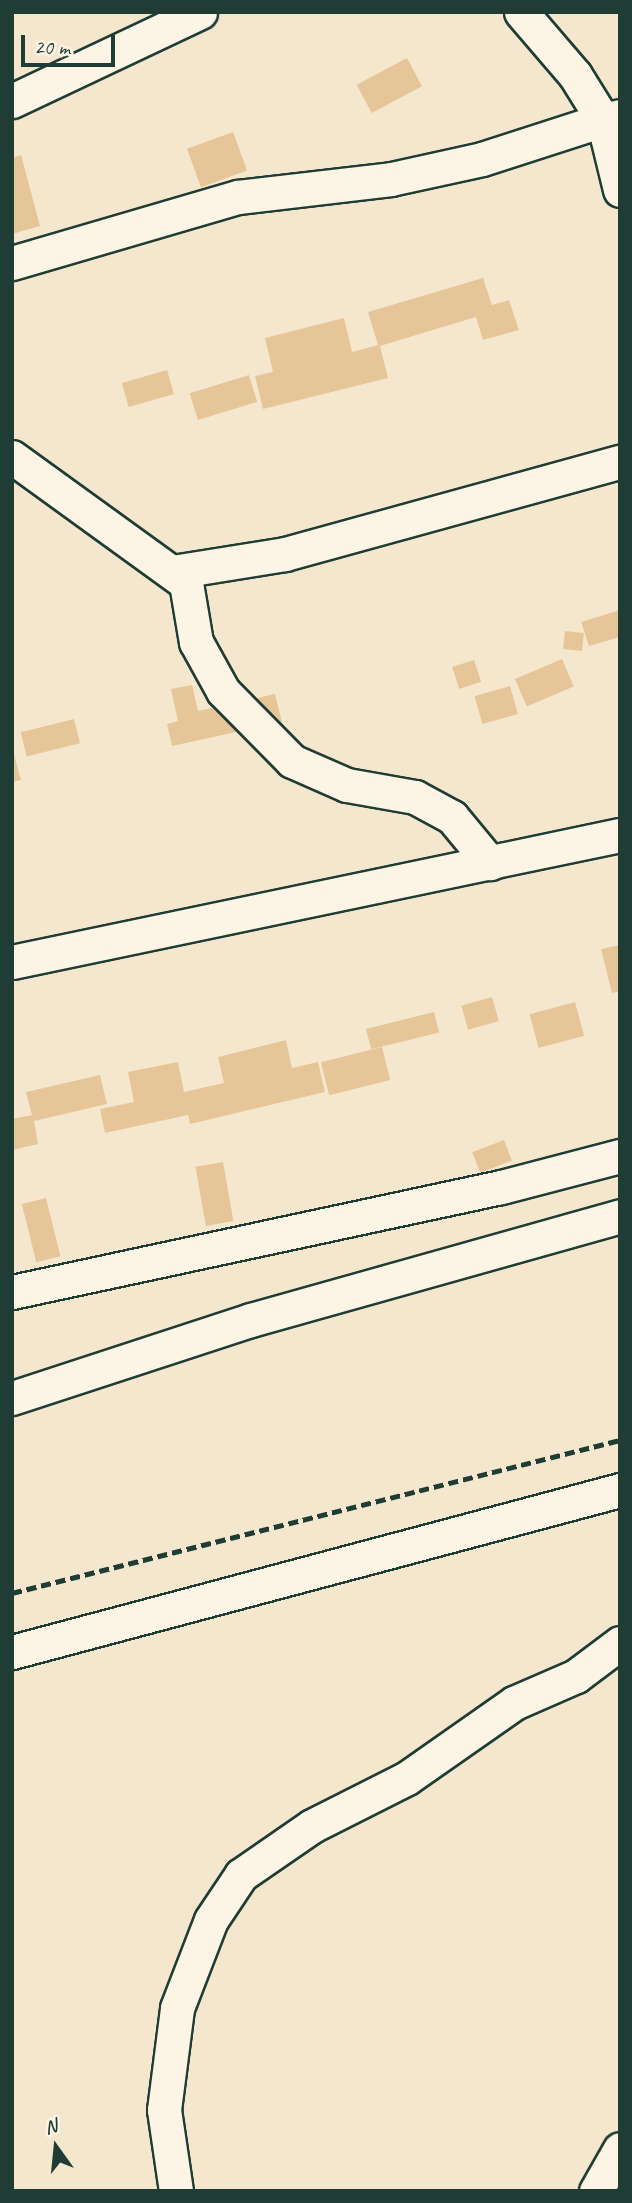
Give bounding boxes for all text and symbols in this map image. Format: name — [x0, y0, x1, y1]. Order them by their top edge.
scale bar — [24, 21, 119, 65]
text: 20 m — [34, 34, 70, 60]
north arrow — [21, 2112, 91, 2182]
text: N — [42, 2114, 59, 2140]

